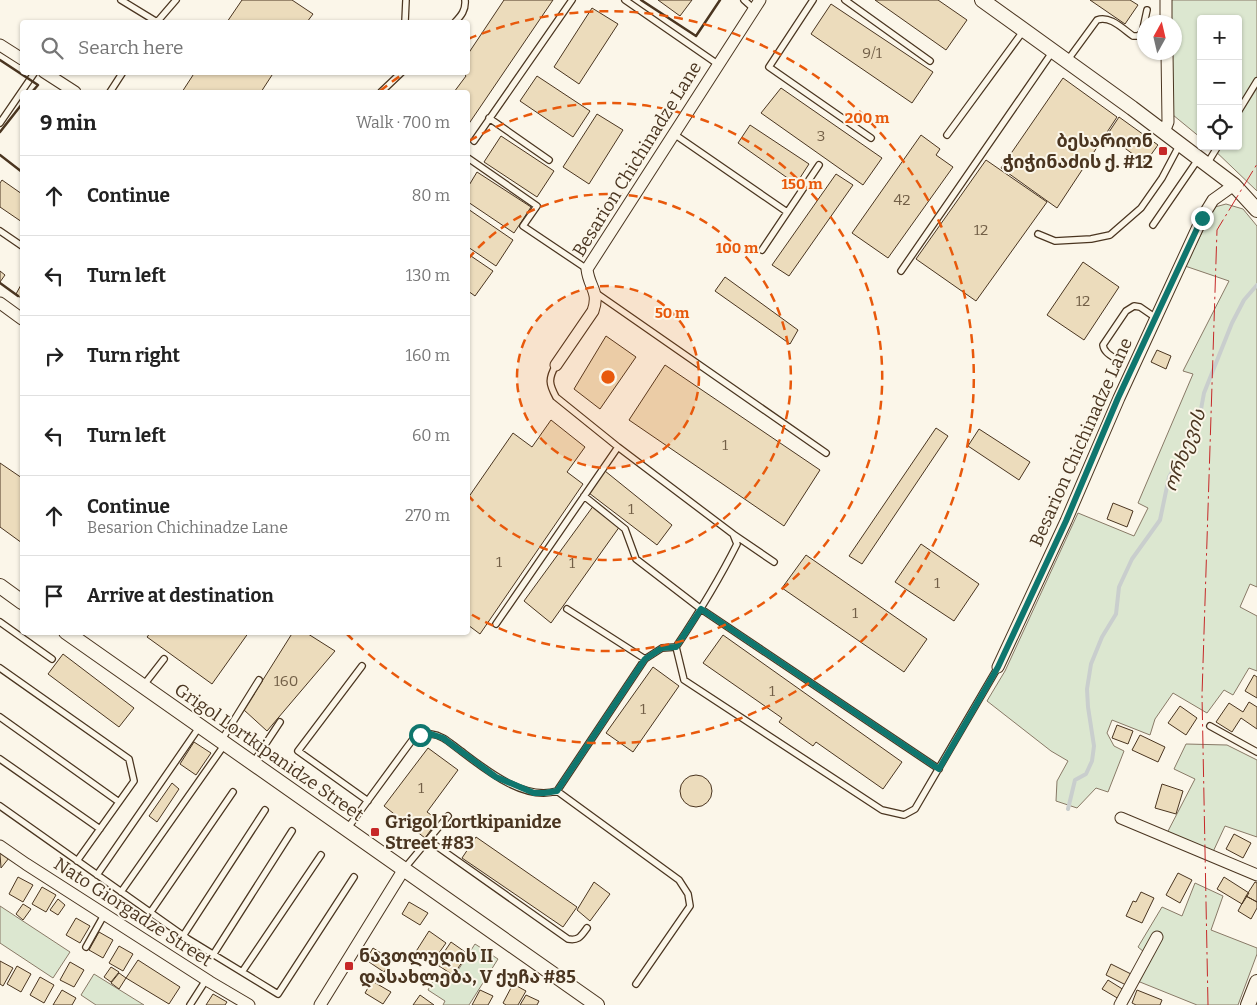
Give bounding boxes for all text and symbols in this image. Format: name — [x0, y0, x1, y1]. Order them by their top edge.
north arrow — [1137, 15, 1182, 60]
map controls — [1197, 15, 1242, 150]
button: + — [1197, 15, 1242, 60]
search box — [20, 20, 470, 75]
icon: search — [38, 34, 66, 62]
text: Search here — [78, 36, 183, 59]
house number: 9/1 — [862, 44, 882, 62]
street label: Besarion Chichinadze Lane — [568, 57, 706, 261]
button: − — [1197, 60, 1242, 105]
button: locate — [1197, 105, 1242, 150]
text: 200 m — [845, 109, 890, 127]
text: 9 min — [40, 110, 96, 136]
text: Walk · 700 m — [356, 113, 450, 132]
house number: 3 — [817, 127, 825, 145]
place label: ბესარიონ ჭიჭინაძის ქ. #12 — [1002, 130, 1153, 173]
marker: ბესარიონ ჭიჭინაძის ქ. #12 — [1157, 145, 1169, 157]
text: 150 m — [781, 175, 823, 193]
icon: ahead — [40, 182, 68, 210]
text: Continue — [87, 184, 170, 207]
text: 80 m — [412, 186, 450, 205]
house number: 42 — [894, 191, 910, 209]
route end — [1191, 207, 1214, 230]
house number: 12 — [974, 221, 988, 239]
text: 100 m — [716, 239, 759, 257]
icon: left — [40, 262, 68, 290]
text: Turn left — [87, 264, 166, 287]
text: 130 m — [406, 266, 450, 285]
house number: 12 — [1076, 292, 1090, 310]
text: 50 m — [655, 304, 690, 322]
street label: Besarion Chichinadze Lane — [1025, 334, 1137, 550]
icon: right — [40, 342, 68, 370]
text: Turn right — [87, 344, 180, 367]
text: 160 m — [405, 346, 450, 365]
centre of rings — [599, 368, 617, 386]
water label: ორხევის — [1158, 405, 1211, 495]
icon: left — [40, 422, 68, 450]
text: Turn left — [87, 424, 166, 447]
text: 60 m — [412, 426, 450, 445]
house number: 1 — [722, 436, 728, 454]
text: Continue — [87, 495, 170, 518]
house number: 1 — [628, 500, 634, 518]
icon: ahead — [40, 502, 68, 530]
text: 270 m — [405, 506, 450, 525]
text: Besarion Chichinadze Lane — [87, 518, 288, 537]
house number: 1 — [496, 553, 502, 571]
house number: 1 — [569, 554, 575, 572]
house number: 1 — [934, 574, 940, 592]
icon: arrive — [40, 582, 68, 610]
text: Arrive at destination — [87, 584, 274, 607]
house number: 1 — [852, 604, 858, 622]
house number: 160 — [274, 672, 298, 690]
street label: Grigol Lortkipanidze Street — [170, 678, 368, 826]
house number: 1 — [769, 682, 775, 700]
house number: 1 — [640, 700, 646, 718]
route start — [409, 724, 432, 747]
house number: 1 — [418, 779, 424, 797]
place label: Grigol Lortkipanidze Street #83 — [385, 811, 561, 854]
marker: Grigol Lortkipanidze Street #83 — [369, 826, 381, 838]
street label: Nato Giorgadze Street — [50, 853, 217, 972]
place label: ნავთლუღის II დასახლება, V ქუჩა #85 — [359, 945, 576, 988]
marker: ნავთლუღის II დასახლება, V ქუჩა #85 — [343, 960, 355, 972]

